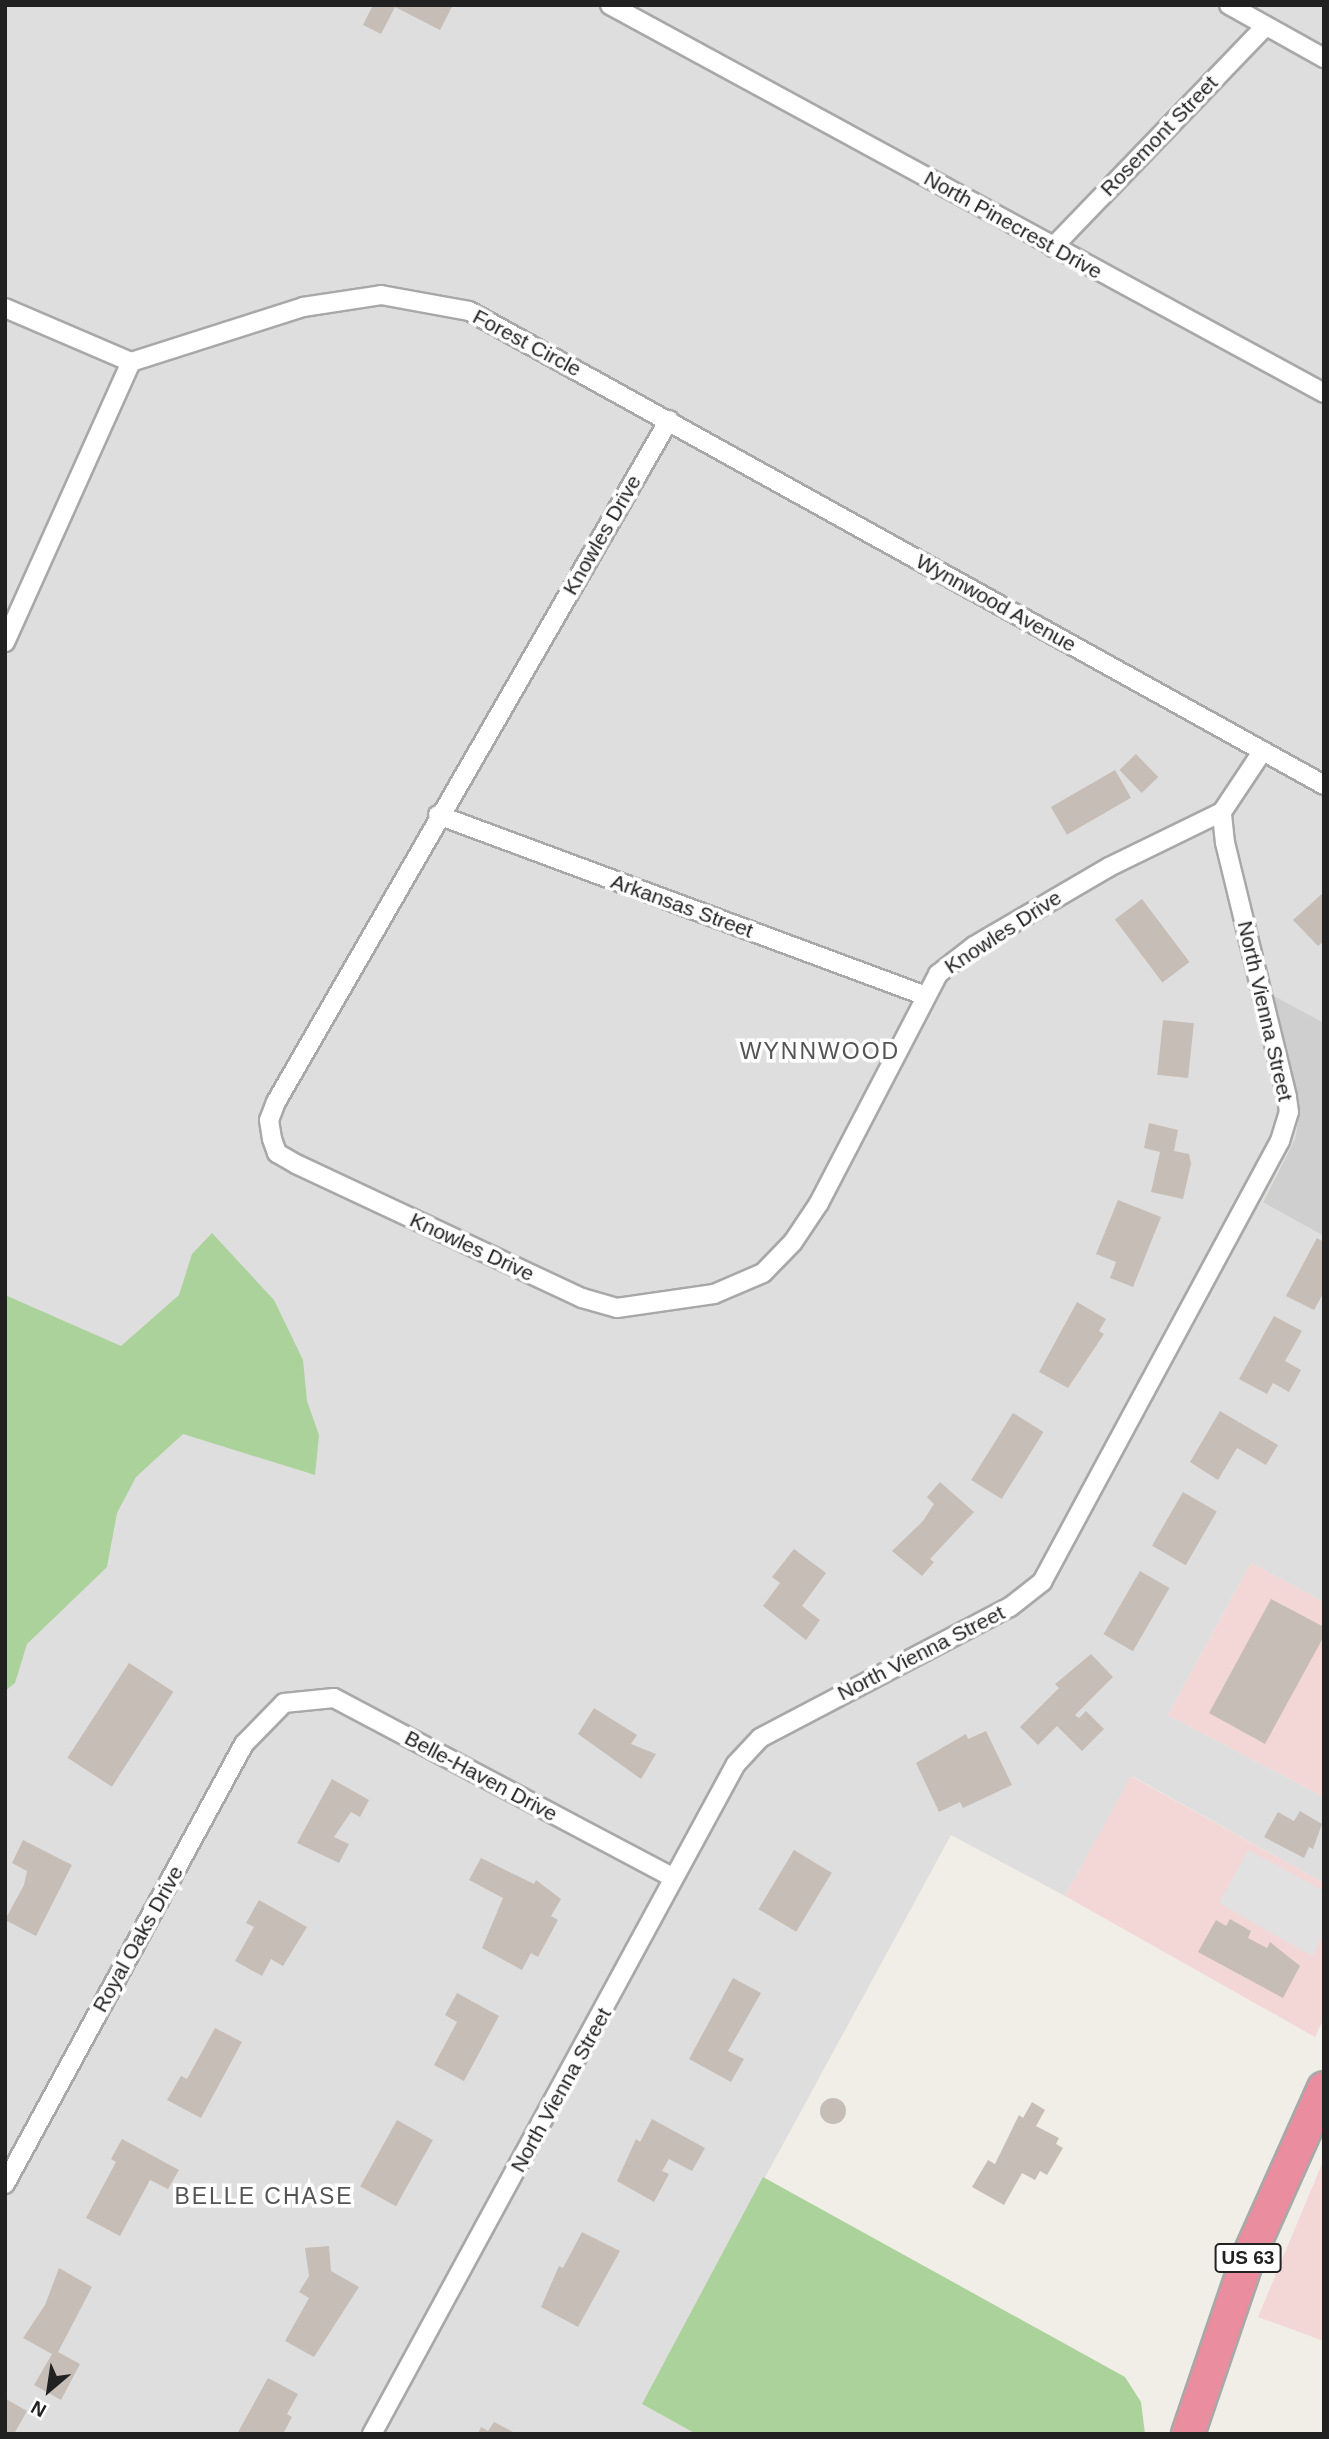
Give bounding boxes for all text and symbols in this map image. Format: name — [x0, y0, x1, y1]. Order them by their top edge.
street label: Rosemont Street — [1095, 71, 1223, 201]
street label: North Pinecrest Drive — [920, 166, 1106, 284]
street label: Forest Circle — [469, 304, 585, 382]
street label: Knowles Drive — [558, 471, 646, 599]
street label: Wynnwood Avenue — [911, 548, 1081, 658]
street label: Arkansas Street — [607, 869, 757, 943]
street label: Knowles Drive — [940, 885, 1066, 979]
street label: North Vienna Street — [1232, 918, 1298, 1104]
district label: WYNNWOOD — [741, 1037, 899, 1065]
street label: Knowles Drive — [406, 1207, 538, 1287]
street label: North Vienna Street — [833, 1600, 1009, 1706]
street label: Belle-Haven Drive — [400, 1725, 562, 1827]
street label: Royal Oaks Drive — [87, 1861, 189, 2017]
street label: North Vienna Street — [505, 2003, 617, 2177]
district label: BELLE CHASE — [176, 2182, 352, 2210]
road number: US 63 — [1213, 2242, 1283, 2274]
north arrow — [14, 2355, 84, 2425]
text: N — [27, 2396, 50, 2421]

